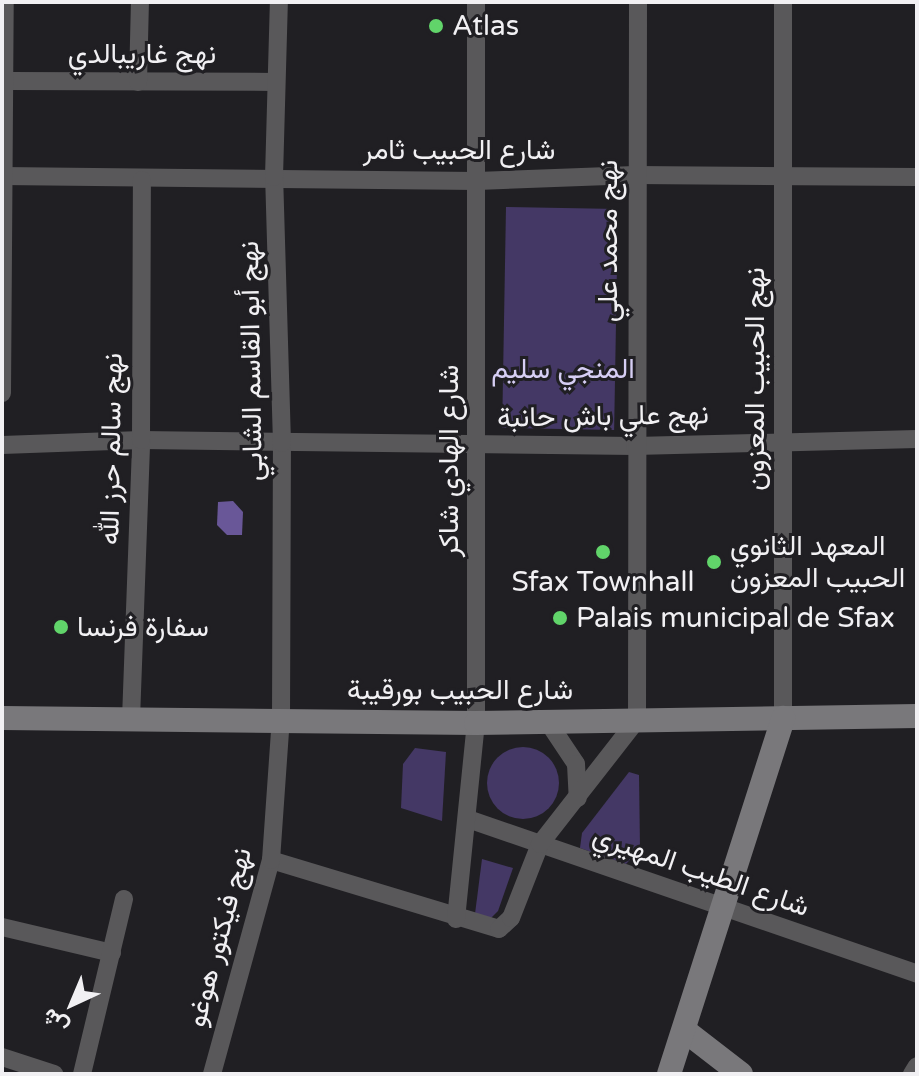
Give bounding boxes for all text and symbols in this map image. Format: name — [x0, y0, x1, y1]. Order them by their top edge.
place label: Atlas — [452, 9, 519, 43]
marker: Atlas — [427, 17, 445, 35]
street label: نهج غاريبالدي — [68, 37, 216, 71]
street label: شارع الحبيب ثامر — [363, 133, 555, 167]
street label: نهج محمد علي — [591, 160, 625, 322]
street label: نهج أبو القاسم الشابي — [232, 241, 270, 481]
street label: نهج الحبيب المعزون — [738, 267, 772, 491]
park label: المنجي سليم — [491, 352, 635, 386]
street label: نهج سالم حرز الله — [93, 353, 129, 545]
street label: شارع الهادي شاكر — [432, 365, 466, 557]
street label: نهج علي باش حانبة — [497, 397, 709, 435]
place label: المعهد الثانوي الحبيب المعزون — [730, 529, 905, 595]
marker: Sfax Townhall — [594, 543, 612, 561]
marker: المعهد الثانوي الحبيب المعزون — [705, 553, 723, 571]
place label: Sfax Townhall — [512, 565, 694, 599]
place label: Palais municipal de Sfax — [576, 601, 895, 635]
marker: Palais municipal de Sfax — [551, 609, 569, 627]
place label: سفارة فرنسا — [77, 610, 209, 644]
marker: سفارة فرنسا — [52, 618, 70, 636]
street label: شارع الحبيب بورقيبة — [347, 673, 573, 707]
street label: شارع الطيب المهيري — [588, 818, 814, 924]
street label: نهج فيكتور هوغو — [179, 844, 259, 1030]
north arrow — [32, 964, 112, 1044]
text: ش — [37, 1003, 74, 1040]

